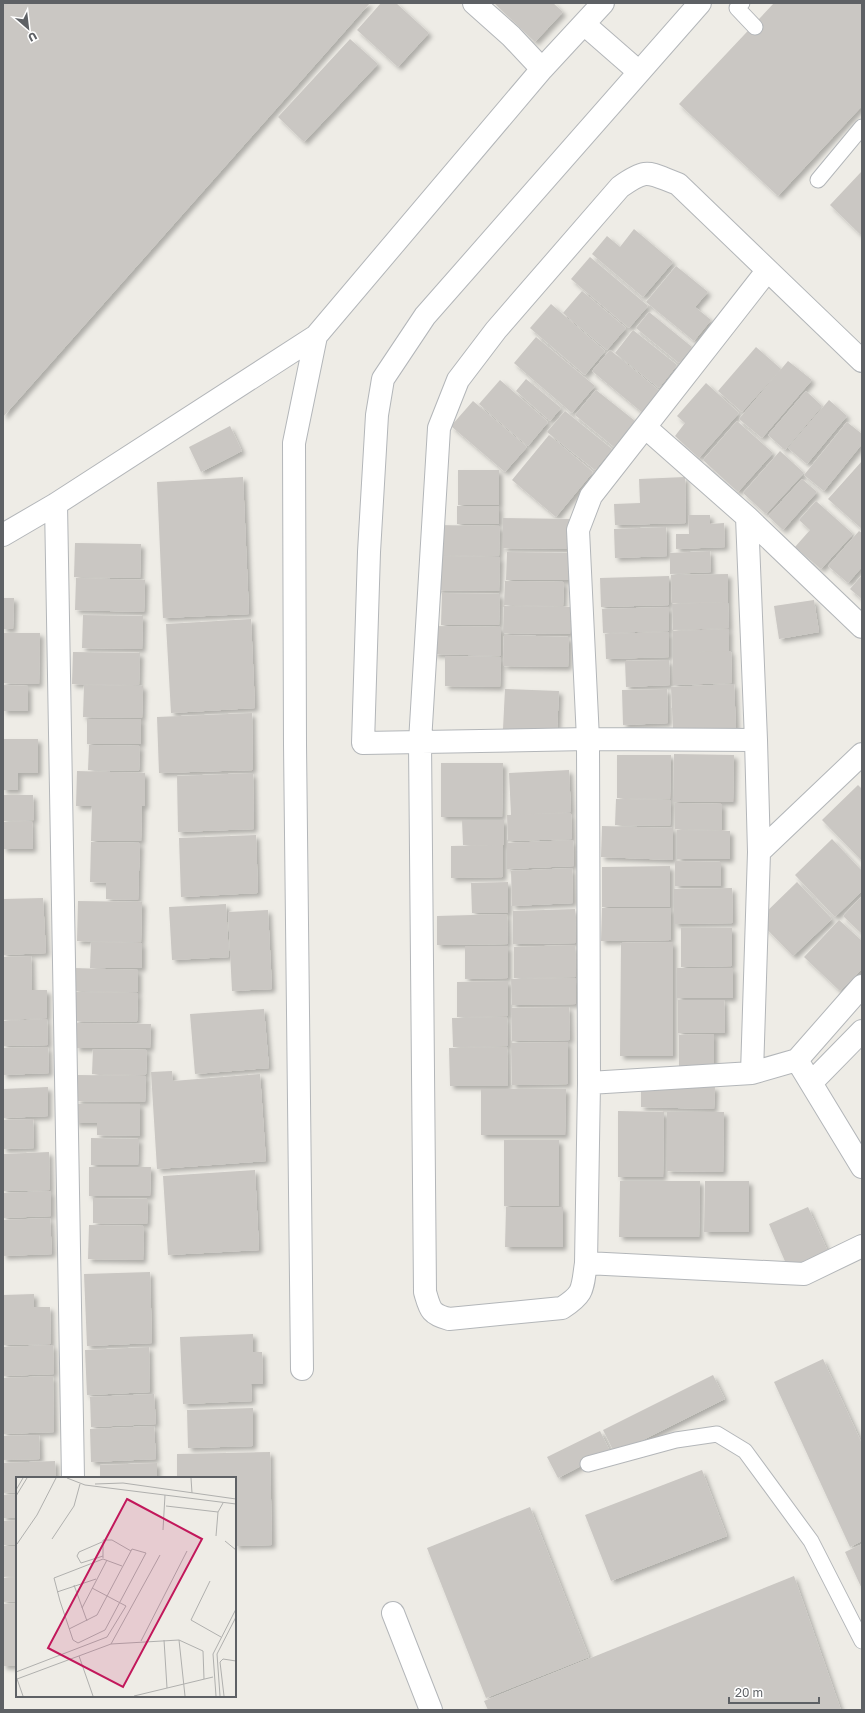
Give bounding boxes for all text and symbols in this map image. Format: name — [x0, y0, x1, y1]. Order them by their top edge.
north arrow — [8, 8, 48, 48]
text: U — [26, 30, 40, 45]
inset map — [16, 1477, 236, 1697]
scale bar — [729, 1679, 819, 1705]
text: 20 m — [735, 1685, 763, 1700]

